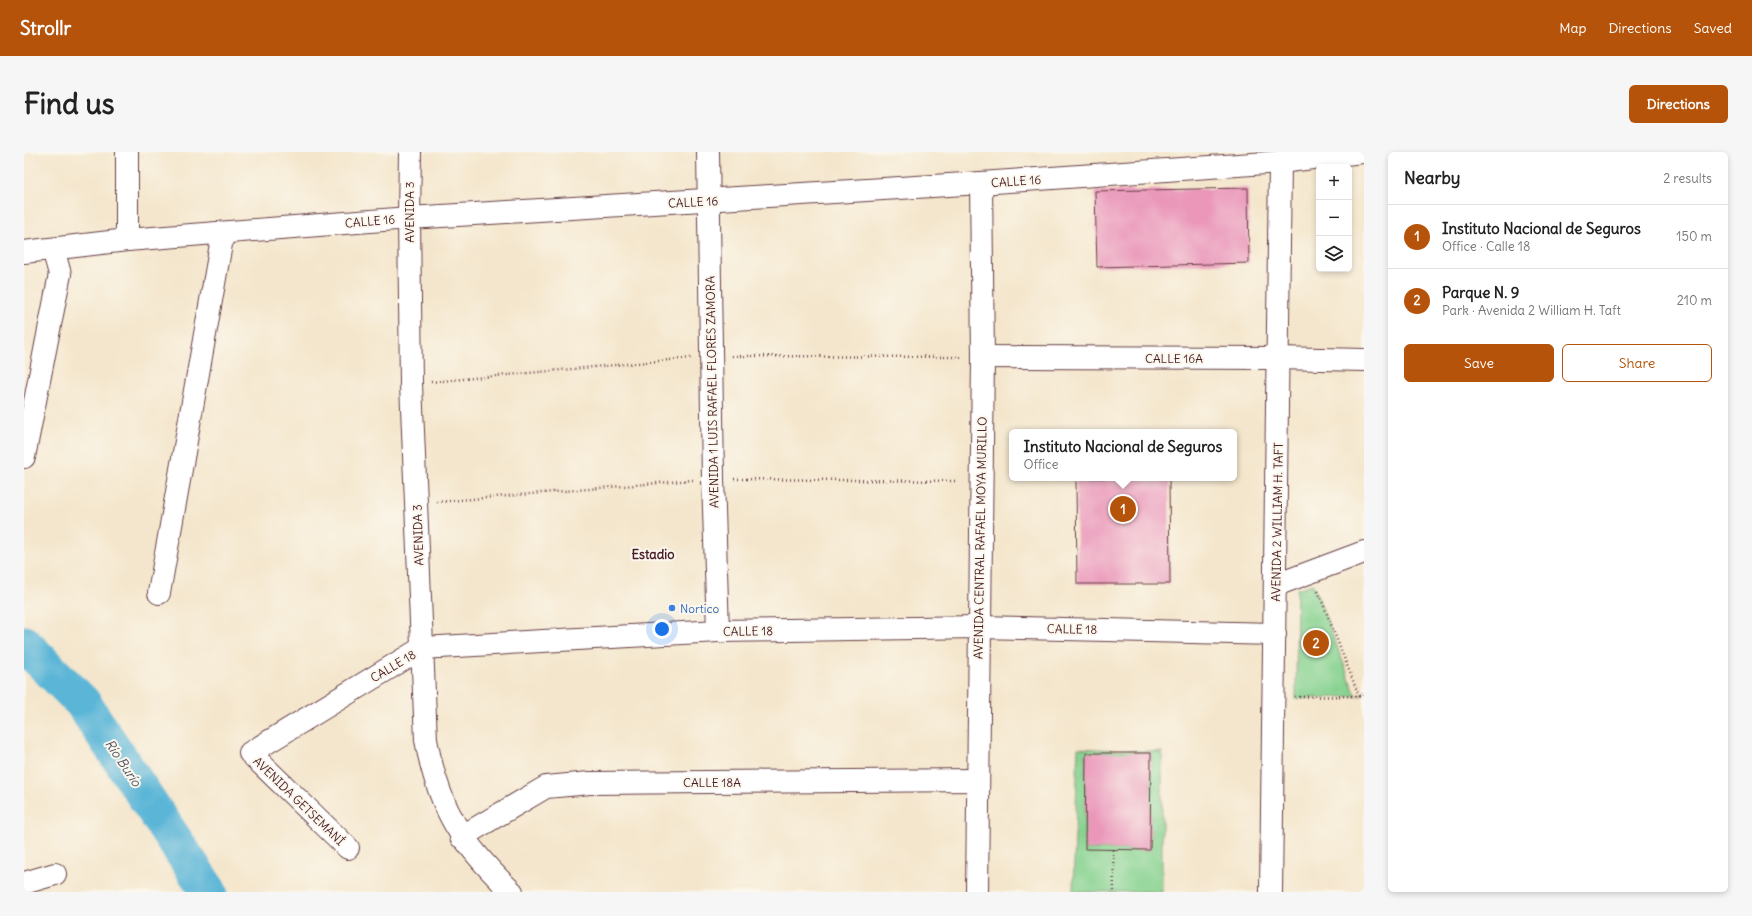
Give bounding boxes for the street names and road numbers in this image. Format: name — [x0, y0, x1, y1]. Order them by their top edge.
street label: CALLE 16 — [990, 172, 1042, 190]
street label: AVENIDA 3 — [402, 181, 417, 243]
street label: CALLE 16 — [668, 193, 719, 211]
street label: CALLE 16 — [344, 211, 396, 231]
street label: AVENIDA 1 LUIS RAFAEL FLORES ZAMORA — [702, 276, 722, 508]
street label: CALLE 16A — [1145, 351, 1203, 366]
street label: AVENIDA CENTRAL RAFAEL MOYA MURILLO — [970, 417, 990, 659]
street label: AVENIDA 2 WILLIAM H. TAFT — [1268, 442, 1286, 602]
street label: AVENIDA 3 — [409, 504, 427, 566]
street label: CALLE 18 — [1047, 621, 1097, 637]
street label: CALLE 18 — [723, 623, 773, 639]
street label: CALLE 18 — [368, 647, 418, 685]
street label: AVENIDA GETSEMANÍ — [250, 754, 348, 848]
street label: CALLE 18A — [683, 775, 741, 790]

